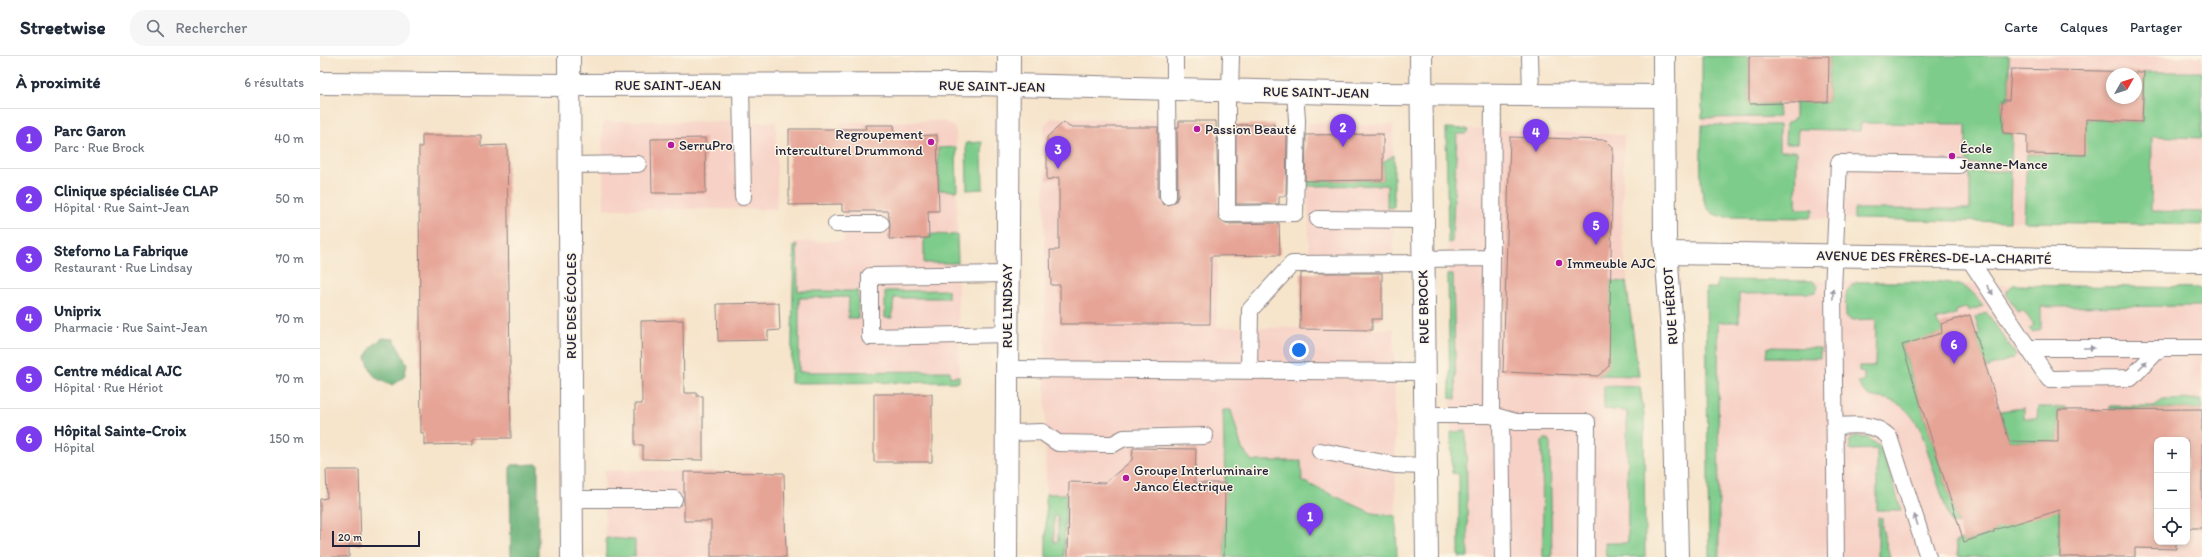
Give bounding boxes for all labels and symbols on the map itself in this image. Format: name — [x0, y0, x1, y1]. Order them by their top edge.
north arrow — [2106, 68, 2142, 104]
street label: RUE SAINT-JEAN — [615, 77, 721, 94]
street label: RUE SAINT-JEAN — [939, 77, 1045, 96]
street label: RUE SAINT-JEAN — [1263, 83, 1369, 102]
pin: 2 — [1330, 114, 1356, 147]
pin: 4 — [1523, 119, 1549, 152]
place label: Passion Beauté — [1205, 121, 1297, 138]
marker: Passion Beauté — [1192, 124, 1202, 134]
place label: Regroupement interculturel Drummond — [775, 126, 923, 159]
pin: 3 — [1045, 136, 1071, 169]
place label: SerruPro — [679, 137, 733, 154]
marker: Regroupement interculturel Drummond — [926, 137, 936, 147]
marker: SerruPro — [666, 140, 676, 150]
place label: École Jeanne-Mance — [1960, 140, 2048, 173]
marker: École Jeanne-Mance — [1947, 151, 1957, 161]
pin: 5 — [1583, 212, 1609, 245]
street label: AVENUE DES FRÈRES-DE-LA-CHARITÉ — [1816, 247, 2052, 268]
street label: RUE DES ÉCOLES — [563, 253, 580, 359]
place label: Immeuble AJC — [1567, 255, 1656, 272]
marker: Immeuble AJC — [1554, 258, 1564, 268]
street label: RUE LINDSAY — [999, 264, 1016, 348]
street label: RUE HÉRIOT — [1659, 266, 1682, 345]
street label: RUE BROCK — [1414, 270, 1433, 344]
one-way arrow — [1986, 285, 1994, 295]
one-way arrow — [1830, 287, 1836, 300]
pin: 6 — [1941, 331, 1967, 364]
your location — [1289, 340, 1309, 360]
one-way arrow — [2083, 345, 2096, 351]
one-way arrow — [2138, 360, 2148, 370]
place label: Groupe Interluminaire Janco Électrique — [1134, 462, 1269, 495]
marker: Groupe Interluminaire Janco Électrique — [1121, 473, 1131, 483]
pin: 1 — [1297, 503, 1323, 536]
one-way arrow — [1913, 514, 1919, 526]
scale bar — [332, 529, 420, 548]

